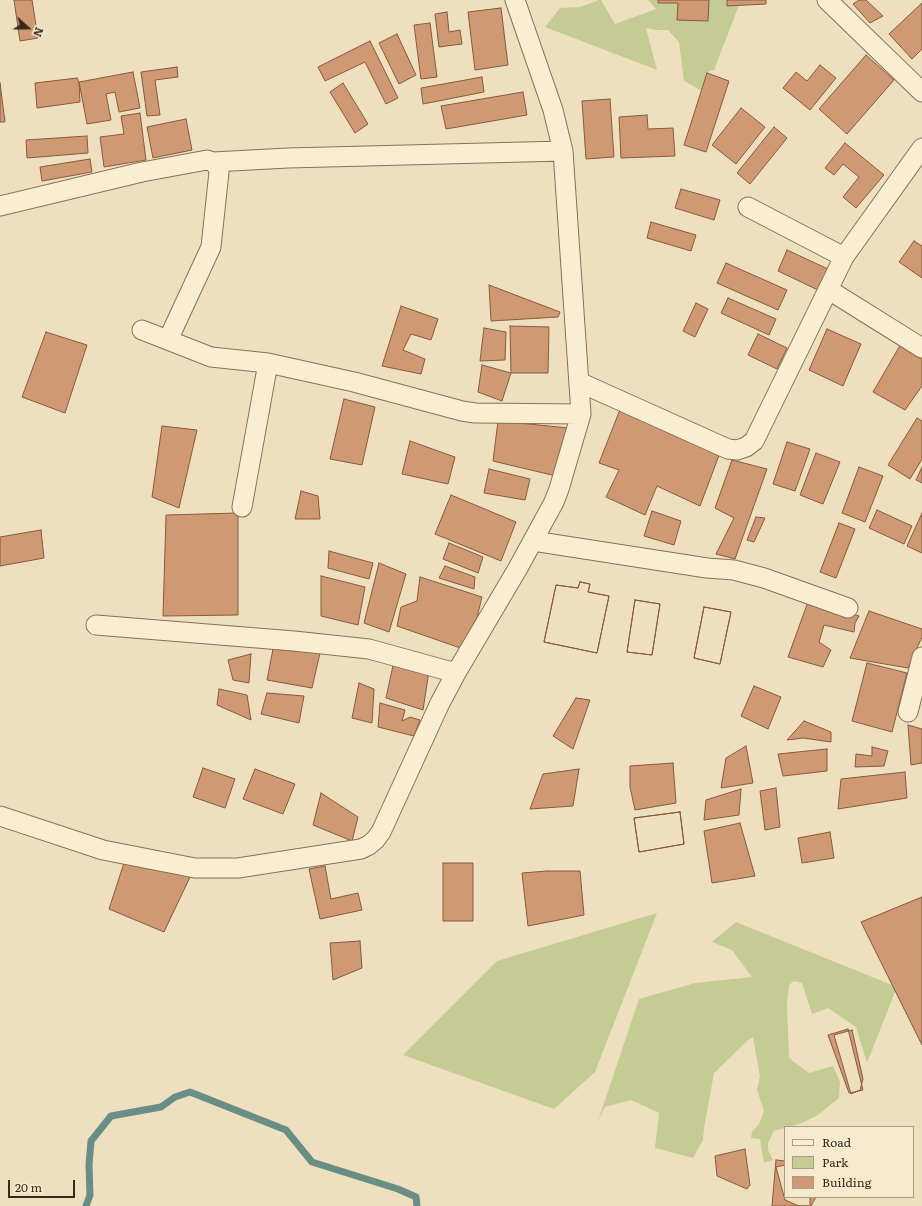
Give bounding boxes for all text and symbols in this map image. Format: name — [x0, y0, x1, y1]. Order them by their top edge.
north arrow — [8, 8, 48, 48]
text: N — [30, 25, 48, 39]
legend — [784, 1126, 914, 1198]
text: Road — [822, 1133, 851, 1151]
text: Park — [822, 1153, 848, 1171]
scale bar — [10, 1172, 77, 1198]
text: Building — [822, 1173, 871, 1191]
text: 20 m — [15, 1178, 42, 1196]

